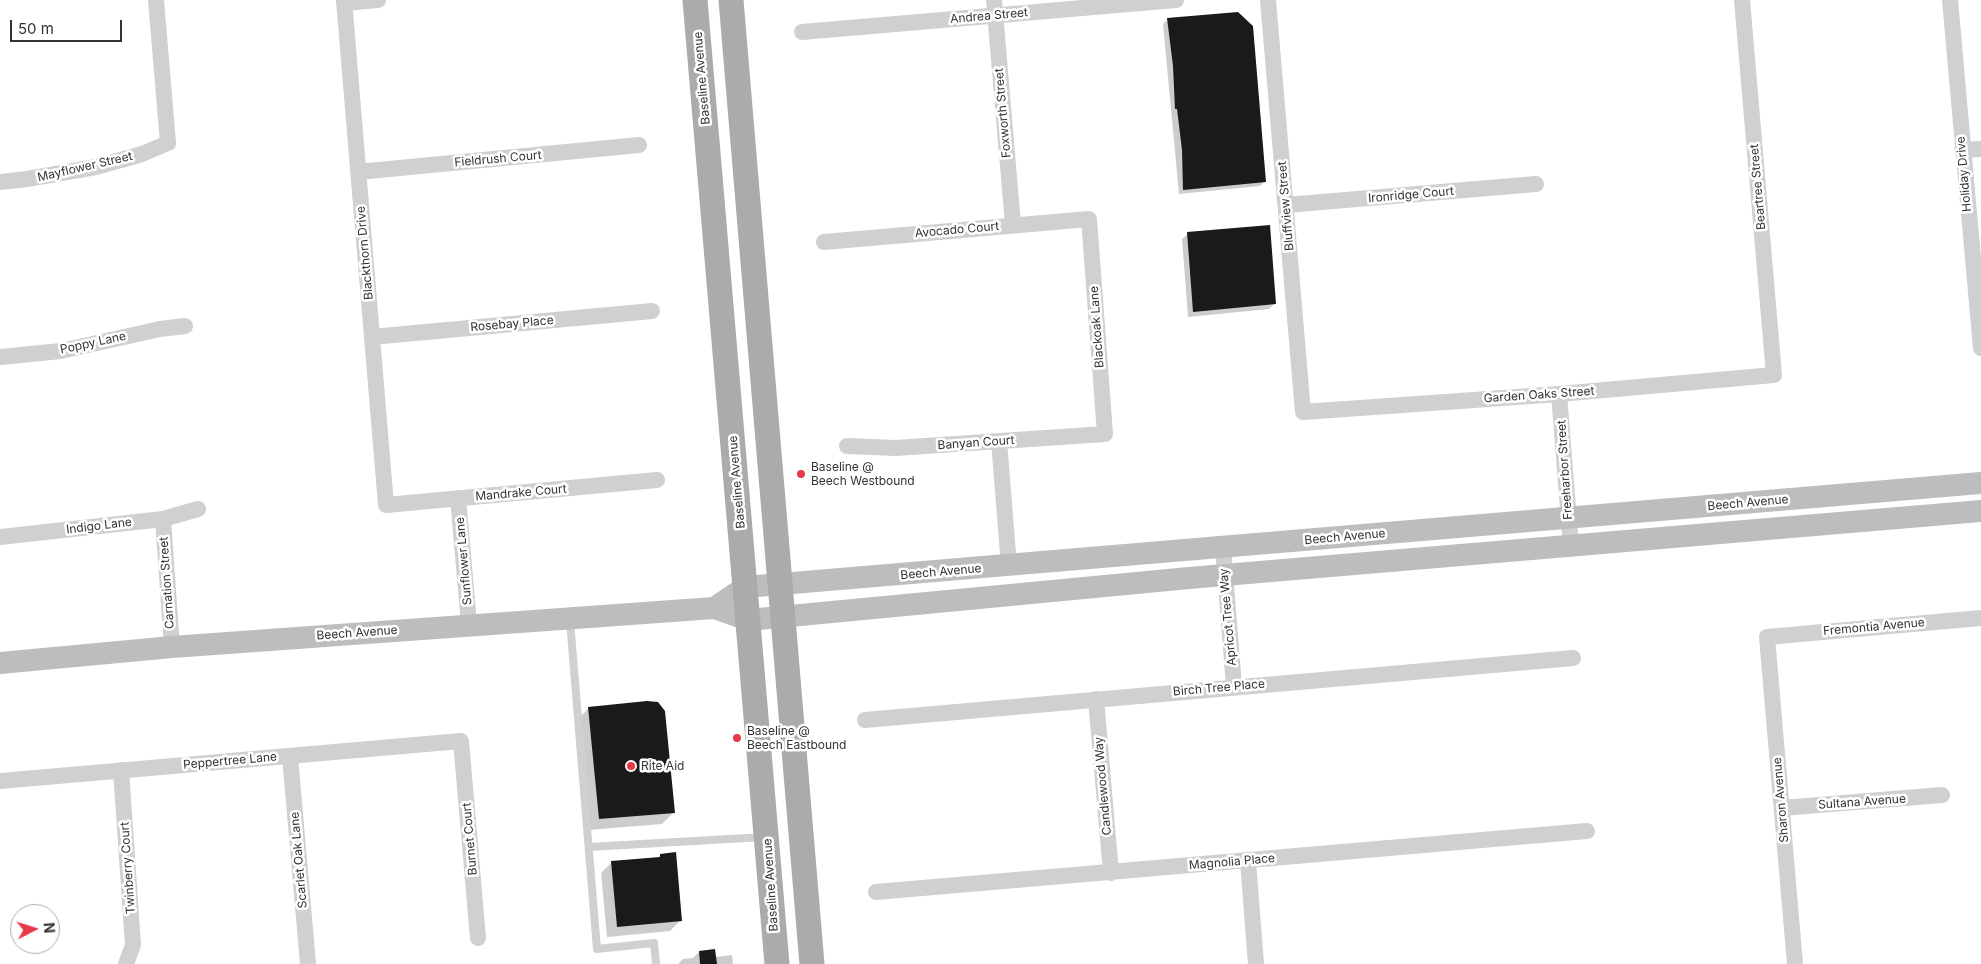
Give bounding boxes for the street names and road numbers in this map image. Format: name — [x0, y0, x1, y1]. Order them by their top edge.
street label: Andrea Street — [949, 5, 1029, 27]
street label: Baseline Avenue — [691, 31, 713, 125]
street label: Foxworth Street — [992, 68, 1014, 158]
street label: Holiday Drive — [1954, 136, 1974, 212]
street label: Beartree Street — [1747, 144, 1769, 230]
street label: Fieldrush Court — [454, 148, 542, 170]
street label: Mayflower Street — [36, 149, 134, 185]
street label: Bluffview Street — [1275, 161, 1297, 251]
street label: Ironridge Court — [1367, 184, 1455, 206]
street label: Blackthorn Drive — [354, 206, 376, 300]
street label: Avocado Court — [914, 219, 1000, 241]
street label: Blackoak Lane — [1087, 285, 1107, 369]
street label: Rosebay Place — [470, 313, 554, 335]
street label: Poppy Lane — [59, 329, 127, 357]
street label: Garden Oaks Street — [1483, 384, 1595, 406]
street label: Freeharbor Street — [1554, 420, 1576, 520]
street label: Banyan Court — [937, 433, 1015, 453]
street label: Baseline Avenue — [726, 435, 748, 529]
street label: Mandrake Court — [475, 482, 567, 504]
street label: Beech Avenue — [1707, 492, 1789, 514]
street label: Indigo Lane — [65, 515, 133, 537]
street label: Sunflower Lane — [453, 516, 475, 606]
street label: Beech Avenue — [1304, 526, 1386, 548]
street label: Carnation Street — [157, 536, 177, 630]
street label: Beech Avenue — [900, 561, 982, 583]
street label: Apricot Tree Way — [1217, 568, 1239, 666]
street label: Fremontia Avenue — [1823, 615, 1925, 639]
street label: Beech Avenue — [316, 623, 398, 643]
street label: Birch Tree Place — [1172, 677, 1266, 699]
street label: Candlewood Way — [1092, 736, 1114, 836]
street label: Peppertree Lane — [182, 750, 278, 772]
street label: Sharon Avenue — [1770, 757, 1792, 843]
street label: Sultana Avenue — [1818, 792, 1906, 812]
street label: Burnet Court — [460, 802, 480, 876]
street label: Scarlet Oak Lane — [288, 811, 310, 909]
street label: Twinberry Court — [118, 821, 138, 915]
street label: Baseline Avenue — [761, 838, 781, 932]
street label: Magnolia Place — [1188, 851, 1276, 873]

